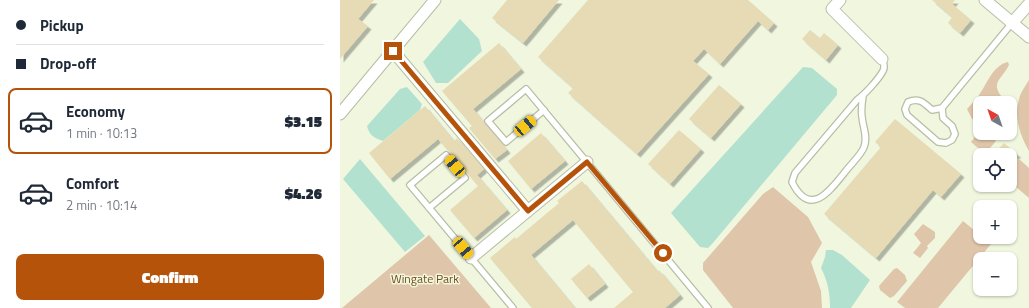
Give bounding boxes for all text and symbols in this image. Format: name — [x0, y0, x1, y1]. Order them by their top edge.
text: Pickup — [40, 14, 84, 37]
route end — [384, 42, 402, 60]
text: Drop-off — [40, 52, 96, 75]
north arrow — [973, 96, 1017, 140]
map controls — [973, 96, 1017, 296]
text: Economy — [66, 100, 125, 123]
icon: car — [18, 103, 54, 139]
text: $3.15 — [285, 110, 322, 133]
car — [512, 114, 538, 138]
text: 1 min · 10:13 — [66, 123, 137, 143]
button: locate — [973, 148, 1017, 192]
car — [443, 153, 467, 179]
text: Comfort — [66, 172, 119, 195]
icon: car — [18, 175, 54, 211]
text: $4.26 — [285, 182, 322, 205]
text: 2 min · 10:14 — [66, 195, 137, 215]
button: + — [973, 200, 1017, 244]
car — [451, 235, 475, 261]
route start — [654, 244, 672, 262]
button: − — [973, 252, 1017, 296]
button: Confirm — [16, 254, 324, 300]
park label: Wingate Park — [391, 269, 459, 288]

